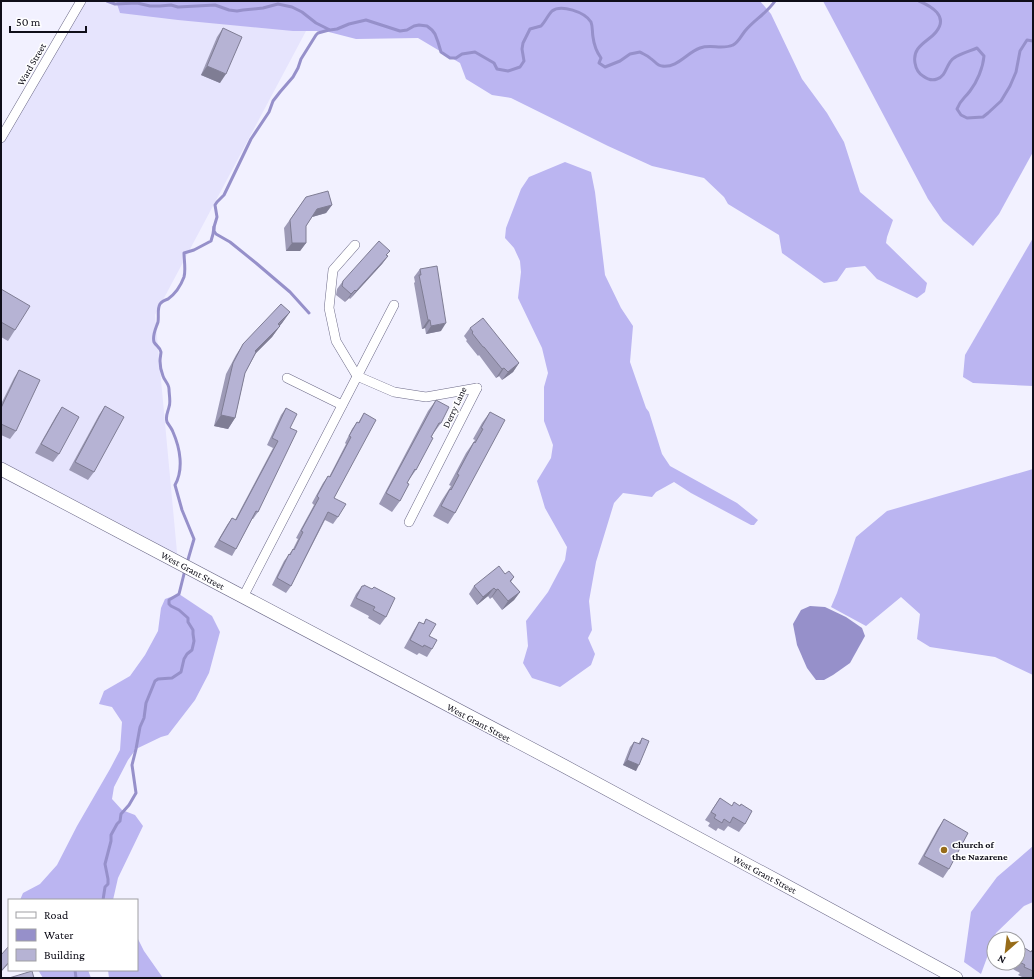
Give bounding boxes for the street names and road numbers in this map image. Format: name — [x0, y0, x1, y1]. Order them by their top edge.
street label: Ward Street — [15, 40, 48, 87]
street label: Derry Lane — [440, 384, 469, 430]
street label: West Grant Street — [159, 549, 227, 592]
street label: West Grant Street — [445, 701, 513, 744]
street label: West Grant Street — [731, 853, 799, 896]

